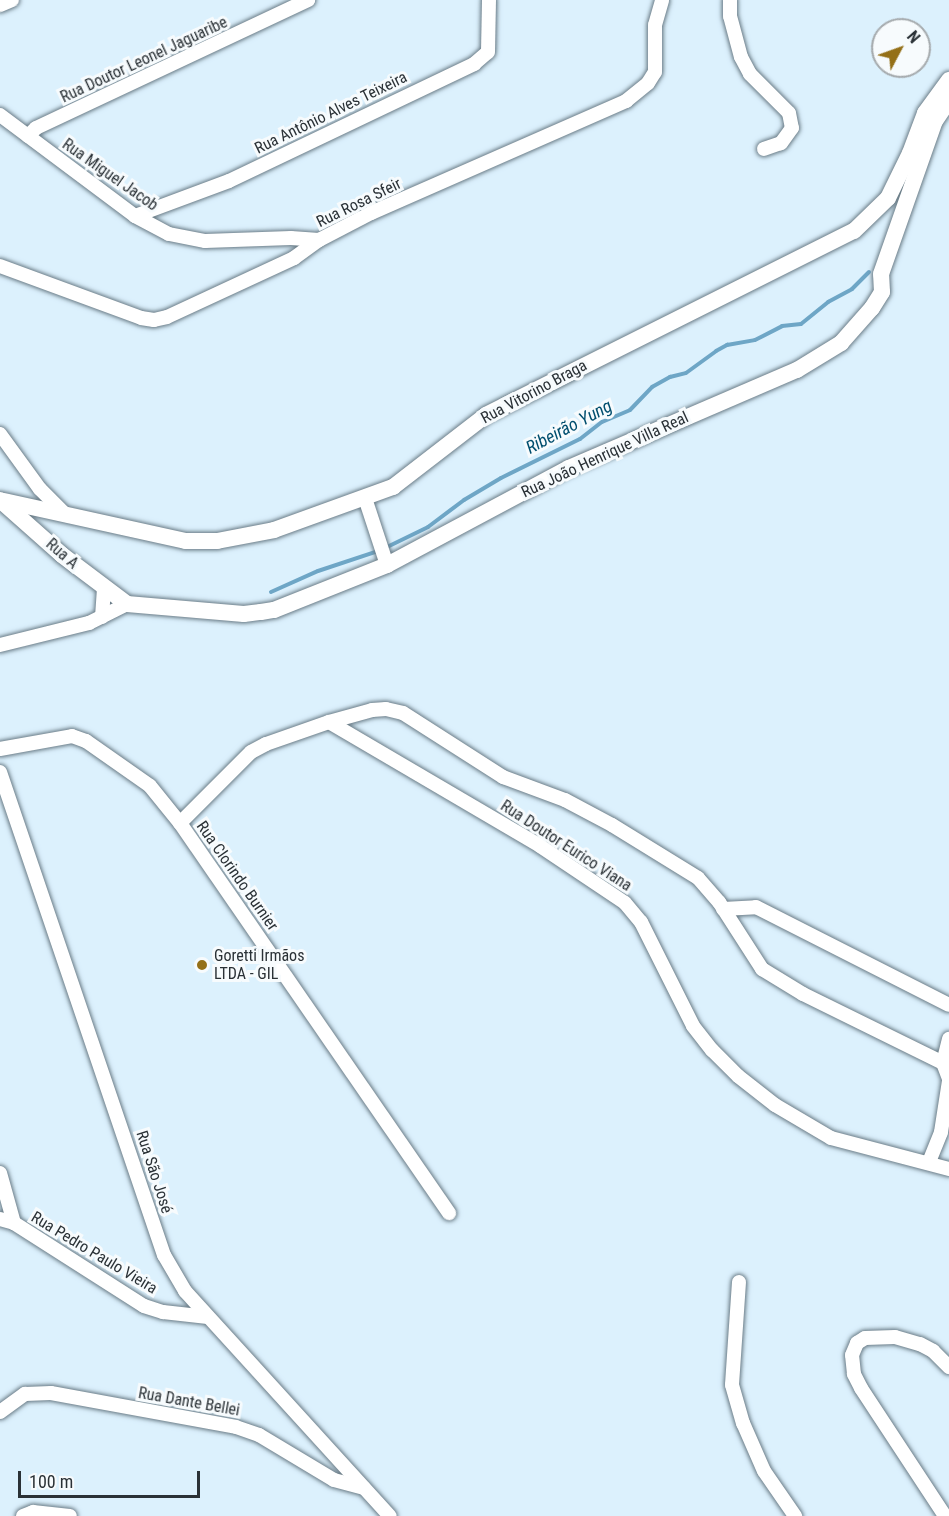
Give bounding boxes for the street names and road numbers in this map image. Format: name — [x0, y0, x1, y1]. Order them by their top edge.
street label: Rua Doutor Leonel Jaguaribe — [57, 13, 231, 107]
street label: Rua Antônio Alves Teixeira — [252, 68, 410, 158]
street label: Rua Miguel Jacob — [58, 135, 162, 215]
street label: Rua Rosa Sfeir — [313, 174, 405, 232]
street label: Rua Vitorino Braga — [478, 356, 590, 428]
street label: Rua João Henrique Villa Real — [518, 408, 692, 502]
street label: Rua A — [42, 535, 82, 573]
street label: Rua Doutor Eurico Viana — [497, 796, 635, 896]
street label: Rua Clorindo Burnier — [192, 817, 282, 935]
street label: Rua São José — [132, 1128, 176, 1216]
street label: Rua Pedro Paulo Vieira — [27, 1208, 161, 1298]
street label: Rua Dante Bellei — [137, 1384, 241, 1420]

